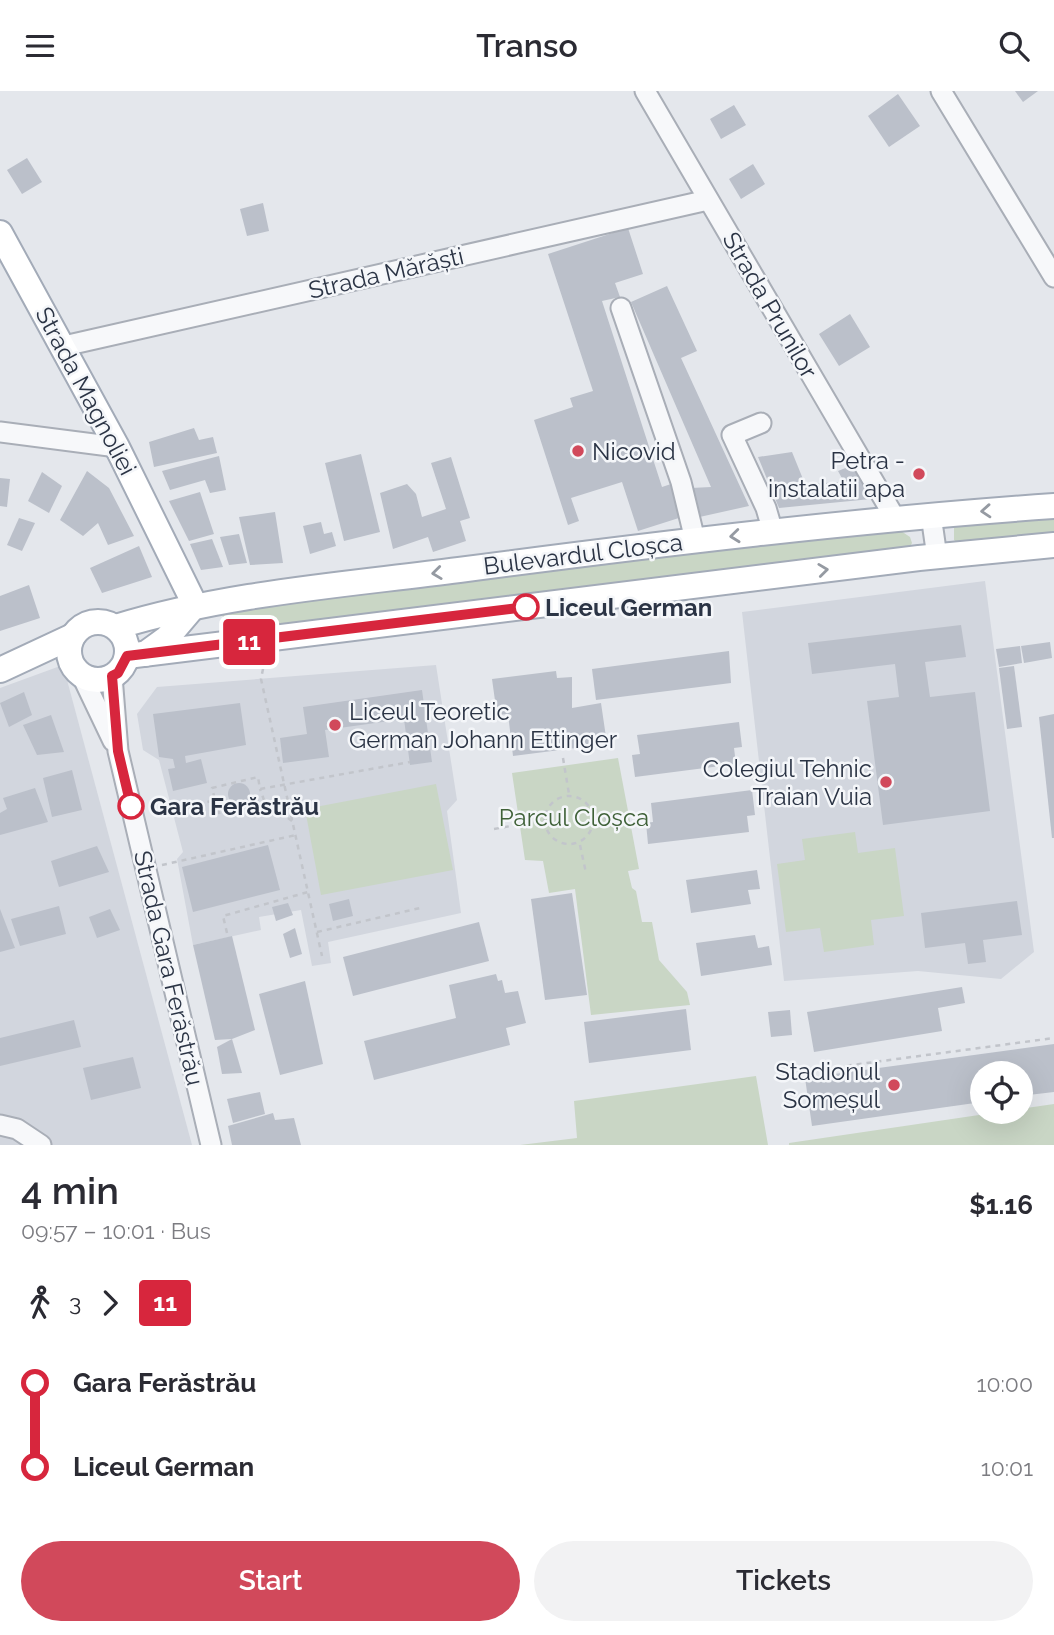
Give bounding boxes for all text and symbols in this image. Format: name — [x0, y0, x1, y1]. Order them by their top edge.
icon: menu — [21, 27, 59, 65]
text: Transo — [476, 27, 578, 64]
icon: search — [995, 27, 1033, 65]
street label: Strada Prunilor — [716, 227, 824, 384]
street label: Strada Mărăști — [306, 241, 466, 305]
street label: Strada Magnoliei — [29, 302, 143, 480]
place label: Nicovid — [592, 437, 676, 466]
marker: Nicovid — [570, 443, 586, 459]
place label: Petra - instalatii apa — [768, 446, 905, 503]
marker: Petra - instalatii apa — [911, 466, 927, 482]
one-way arrow — [980, 503, 991, 518]
street label: Bulevardul Cloșca — [482, 527, 684, 581]
one-way arrow — [729, 528, 741, 543]
one-way arrow — [817, 563, 829, 578]
one-way arrow — [431, 565, 442, 580]
place label: Liceul German — [545, 593, 712, 622]
marker: Liceul German — [513, 594, 539, 620]
line badge: 11 — [218, 619, 280, 665]
text: 11 — [237, 627, 261, 656]
place label: Liceul Teoretic German Johann Ettinger — [349, 697, 618, 754]
marker: Liceul Teoretic German Johann Ettinger — [327, 717, 343, 733]
place label: Colegiul Tehnic Traian Vuia — [703, 754, 872, 811]
marker: Colegiul Tehnic Traian Vuia — [878, 774, 894, 790]
place label: Gara Ferăstrău — [150, 792, 319, 821]
marker: Gara Ferăstrău — [118, 793, 144, 819]
park label: Parcul Cloșca — [499, 803, 649, 832]
street label: Strada Gara Ferăstrău — [128, 848, 210, 1088]
place label: Stadionul Someșul — [775, 1057, 880, 1114]
map controls — [970, 1061, 1033, 1124]
button: locate — [970, 1061, 1033, 1124]
marker: Stadionul Someșul — [886, 1077, 902, 1093]
text: 4 min — [21, 1168, 119, 1213]
text: $1.16 — [969, 1190, 1033, 1220]
text: 09:57 – 10:01 · Bus — [21, 1217, 211, 1244]
icon: walk — [21, 1284, 59, 1322]
icon: forward — [91, 1284, 129, 1322]
text: 11 — [153, 1288, 177, 1317]
text: 3 — [69, 1289, 81, 1316]
text: Gara Ferăstrău — [73, 1368, 256, 1398]
text: 10:00 — [977, 1370, 1033, 1397]
text: Liceul German — [73, 1452, 254, 1482]
text: 10:01 — [981, 1454, 1033, 1481]
button: Start — [21, 1541, 520, 1621]
button: Tickets — [534, 1541, 1033, 1621]

